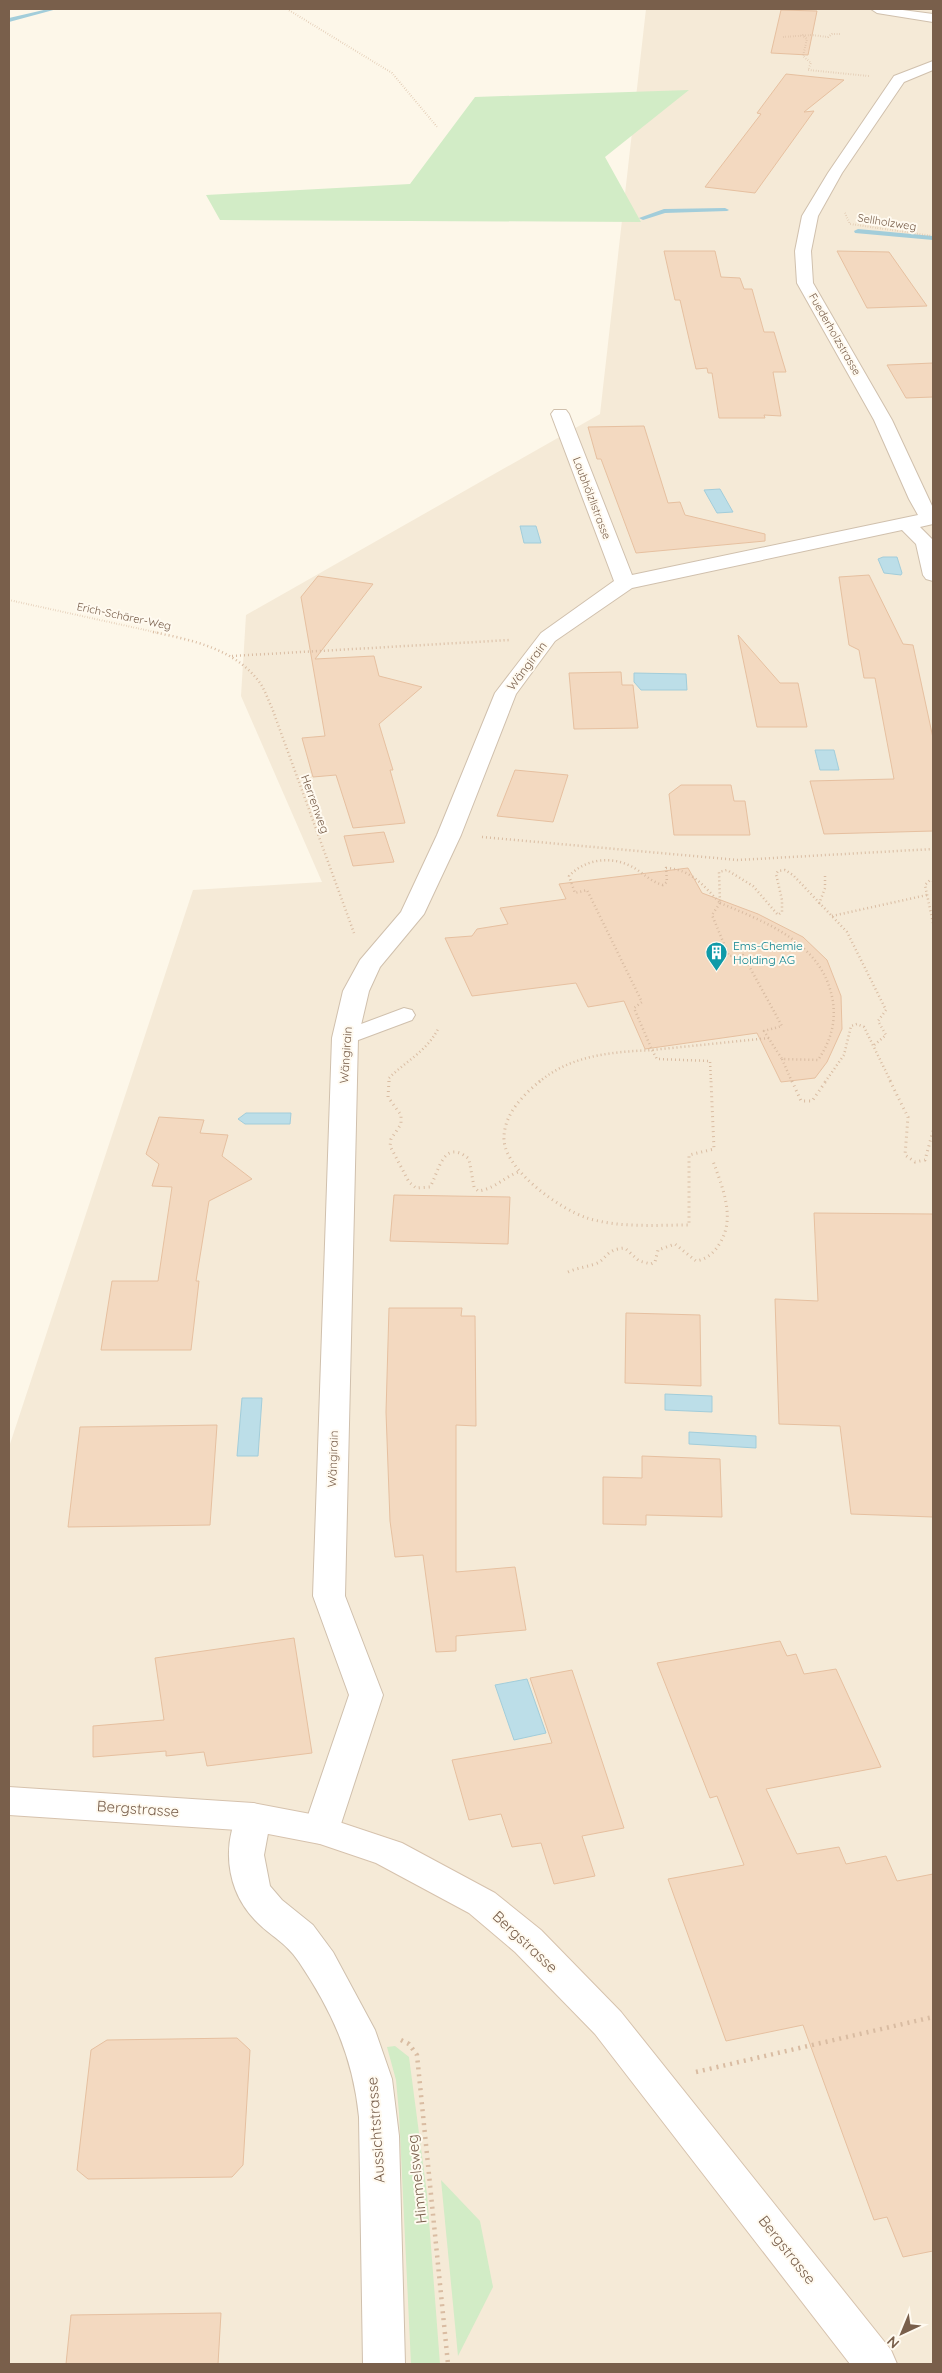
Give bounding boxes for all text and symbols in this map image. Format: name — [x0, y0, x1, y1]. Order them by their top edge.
street label: Sellholzweg — [857, 210, 917, 234]
street label: Fuederholzstrasse — [806, 290, 864, 378]
street label: Laubhölzlistrasse — [570, 455, 614, 541]
street label: Erich-Schärer-Weg — [76, 599, 172, 633]
street label: Wängirain — [503, 638, 550, 693]
street label: Herrenweg — [298, 772, 333, 835]
place label: Ems-Chemie Holding AG — [733, 938, 803, 967]
building icon: Ems-Chemie Holding AG — [705, 941, 729, 972]
street label: Wängirain — [336, 1026, 355, 1084]
street label: Wängirain — [324, 1430, 341, 1488]
street label: Bergstrasse — [96, 1796, 180, 1821]
street label: Bergstrasse — [489, 1907, 562, 1977]
street label: Aussichtstrasse — [362, 2076, 389, 2184]
street label: Himmelsweg — [402, 2134, 431, 2224]
street label: Bergstrasse — [755, 2211, 820, 2288]
north arrow — [877, 2308, 927, 2358]
text: N — [883, 2332, 903, 2352]

